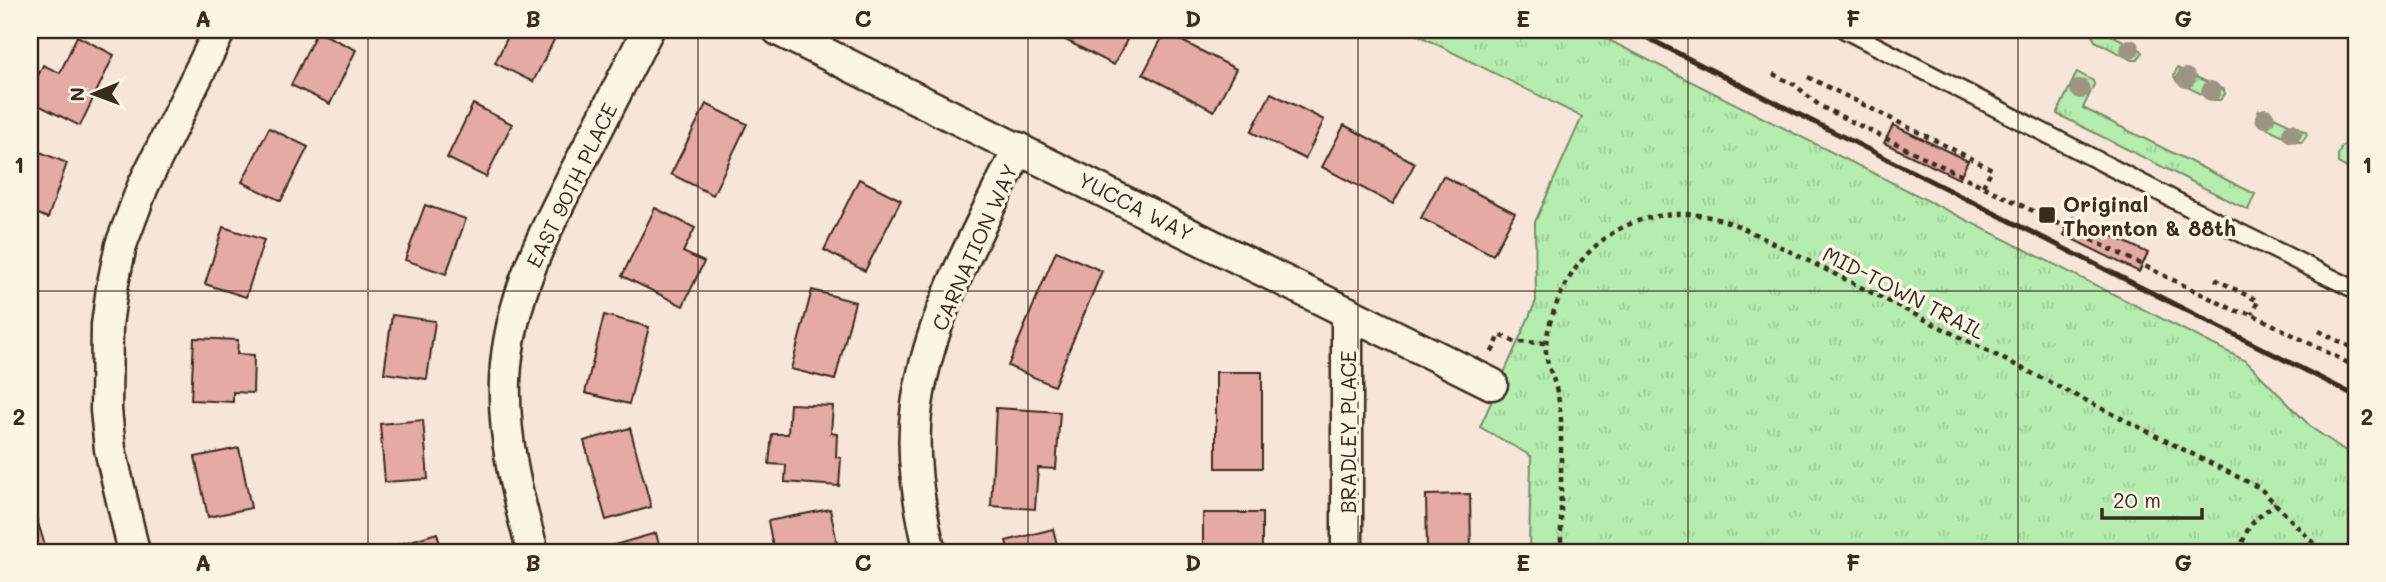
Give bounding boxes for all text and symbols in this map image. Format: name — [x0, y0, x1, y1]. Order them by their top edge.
text: A — [195, 3, 211, 33]
text: B — [525, 3, 541, 33]
text: C — [854, 3, 872, 33]
text: D — [1185, 3, 1201, 33]
text: E — [1516, 3, 1530, 33]
text: F — [1846, 3, 1860, 33]
text: G — [2174, 3, 2192, 33]
north arrow — [60, 60, 130, 130]
text: N — [64, 87, 89, 102]
street label: EAST 90TH PLACE — [519, 98, 623, 272]
text: 1 — [14, 149, 24, 179]
text: 1 — [2362, 149, 2372, 179]
street label: CARNATION WAY — [925, 160, 1023, 334]
street label: YUCCA WAY — [1074, 165, 1198, 247]
place label: Original Thornton & 88th — [2063, 190, 2236, 241]
marker: Original Thornton & 88th — [2037, 205, 2057, 225]
street label: MID-TOWN TRAIL — [1819, 240, 1989, 344]
street label: BRADLEY PLACE — [1334, 350, 1361, 514]
text: 2 — [13, 401, 25, 431]
text: 2 — [2361, 401, 2373, 431]
scale bar — [2102, 477, 2202, 521]
text: 20 m — [2113, 486, 2161, 513]
text: A — [195, 547, 211, 577]
text: B — [525, 547, 541, 577]
text: C — [854, 547, 872, 577]
text: D — [1185, 547, 1201, 577]
text: E — [1516, 547, 1530, 577]
text: F — [1846, 547, 1860, 577]
text: G — [2174, 547, 2192, 577]

